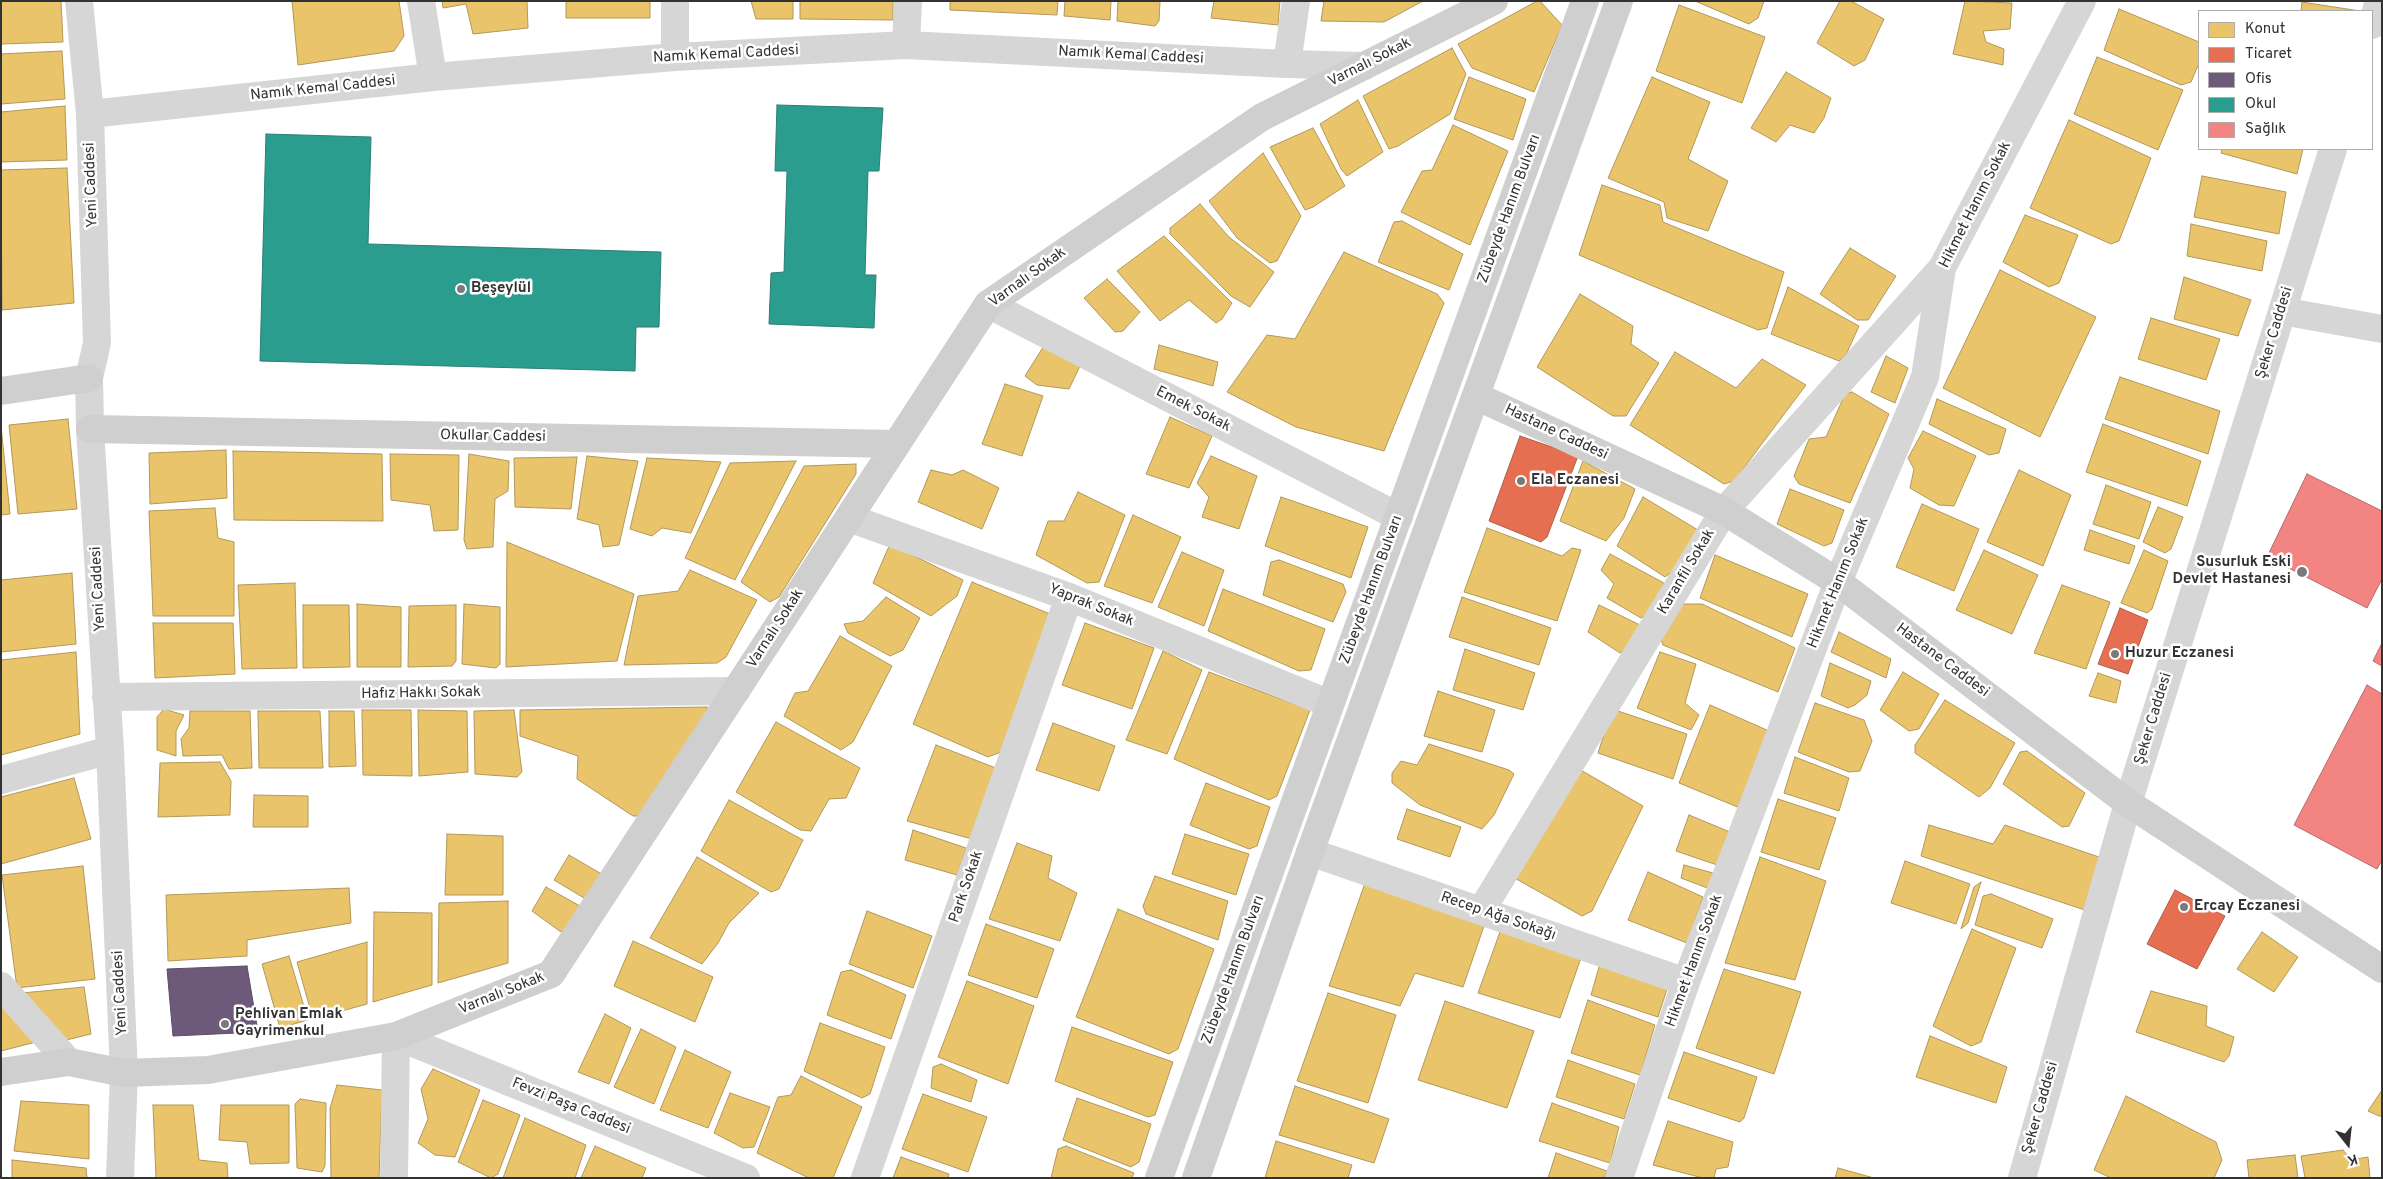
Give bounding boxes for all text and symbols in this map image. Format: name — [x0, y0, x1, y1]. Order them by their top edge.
legend — [2198, 10, 2373, 150]
text: Konut — [2245, 20, 2285, 39]
street label: Varnalı Sokak — [1325, 34, 1415, 92]
street label: Namık Kemal Caddesi — [653, 42, 799, 68]
street label: Namık Kemal Caddesi — [1058, 43, 1204, 69]
text: Ticaret — [2245, 45, 2292, 64]
text: Ofis — [2245, 70, 2272, 89]
street label: Namık Kemal Caddesi — [250, 72, 396, 106]
text: Okul — [2245, 95, 2276, 114]
text: Sağlık — [2245, 120, 2286, 139]
street label: Zübeyde Hanım Bulvarı — [1475, 132, 1545, 286]
street label: Hikmet Hanım Sokak — [1936, 139, 2016, 271]
street label: Yeni Caddesi — [82, 142, 102, 228]
street label: Varnalı Sokak — [986, 244, 1070, 312]
place label: Beşeylül — [471, 280, 531, 298]
marker: Beşeylül — [455, 283, 467, 295]
street label: Şeker Caddesi — [2252, 285, 2298, 381]
street label: Emek Sokak — [1152, 383, 1234, 437]
street label: Hastane Caddesi — [1501, 401, 1611, 465]
street label: Okullar Caddesi — [440, 427, 546, 447]
place label: Ela Eczanesi — [1531, 472, 1619, 490]
marker: Ela Eczanesi — [1515, 475, 1527, 487]
street label: Zübeyde Hanım Bulvarı — [1337, 513, 1407, 667]
street label: Hikmet Hanım Sokak — [1804, 515, 1874, 651]
street label: Karanfil Sokak — [1654, 526, 1720, 618]
street label: Yeni Caddesi — [88, 546, 110, 632]
place label: Susurluk Eski Devlet Hastanesi — [2172, 554, 2291, 589]
marker: Susurluk Eski Devlet Hastanesi — [2295, 565, 2309, 579]
street label: Yaprak Sokak — [1046, 581, 1136, 631]
street label: Varnalı Sokak — [744, 586, 808, 672]
street label: Hastane Caddesi — [1892, 620, 1992, 702]
place label: Huzur Eczanesi — [2125, 645, 2234, 663]
marker: Huzur Eczanesi — [2109, 648, 2121, 660]
street label: Şeker Caddesi — [2131, 671, 2177, 767]
street label: Hafız Hakkı Sokak — [361, 684, 481, 704]
street label: Park Sokak — [946, 849, 988, 925]
street label: Recep Ağa Sokağı — [1438, 889, 1558, 945]
street label: Hikmet Hanım Sokak — [1663, 892, 1727, 1030]
street label: Zübeyde Hanım Bulvarı — [1199, 893, 1269, 1047]
place label: Ercay Eczanesi — [2194, 898, 2300, 916]
marker: Ercay Eczanesi — [2178, 901, 2190, 913]
street label: Yeni Caddesi — [110, 950, 132, 1036]
street label: Varnalı Sokak — [457, 969, 547, 1019]
place label: Pehlivan Emlak Gayrimenkul — [235, 1006, 343, 1041]
marker: Pehlivan Emlak Gayrimenkul — [219, 1018, 231, 1030]
street label: Şeker Caddesi — [2019, 1060, 2063, 1156]
street label: Fevzi Paşa Caddesi — [509, 1075, 633, 1139]
north arrow — [2323, 1119, 2373, 1169]
text: K — [2345, 1149, 2359, 1168]

